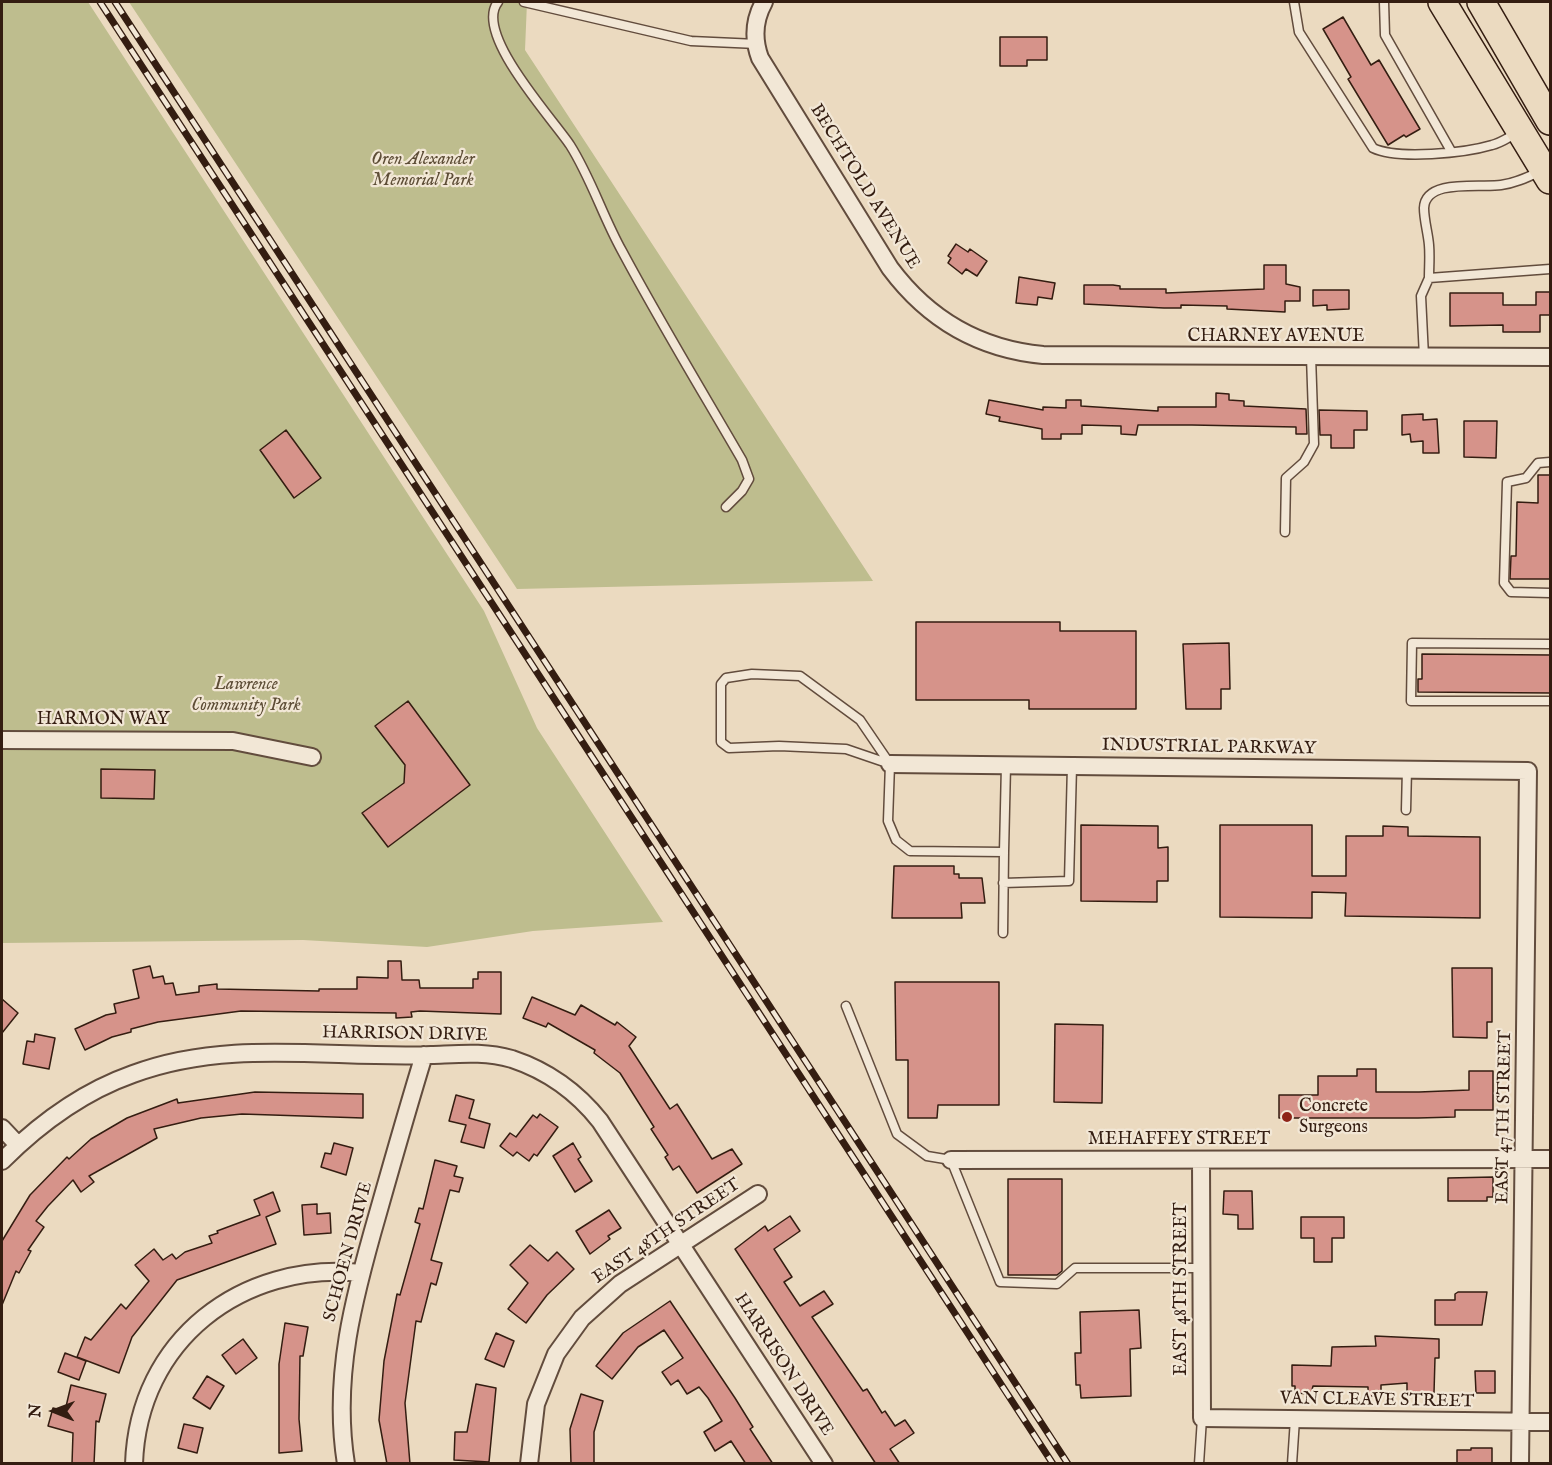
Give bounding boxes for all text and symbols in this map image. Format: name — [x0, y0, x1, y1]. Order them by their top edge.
street label: BECHTOLD AVENUE — [804, 100, 924, 274]
park label: Oren Alexander Memorial Park — [371, 149, 475, 192]
street label: CHARNEY AVENUE — [1188, 326, 1364, 348]
park label: Lawrence Community Park — [191, 674, 301, 716]
street label: HARMON WAY — [37, 709, 169, 731]
street label: INDUSTRIAL PARKWAY — [1102, 735, 1316, 761]
street label: HARRISON DRIVE — [322, 1023, 488, 1047]
street label: EAST 47TH STREET — [1493, 1030, 1517, 1204]
place label: Concrete Surgeons — [1299, 1096, 1368, 1138]
marker: Concrete Surgeons — [1280, 1110, 1294, 1124]
street label: MEHAFFEY STREET — [1088, 1129, 1270, 1151]
street label: EAST 48TH STREET — [589, 1175, 745, 1289]
street label: SCHOEN DRIVE — [320, 1180, 378, 1324]
street label: EAST 48TH STREET — [1171, 1202, 1193, 1376]
street label: HARRISON DRIVE — [729, 1290, 837, 1440]
north arrow — [24, 1381, 84, 1441]
street label: VAN CLEAVE STREET — [1280, 1389, 1474, 1413]
text: N — [26, 1404, 46, 1418]

